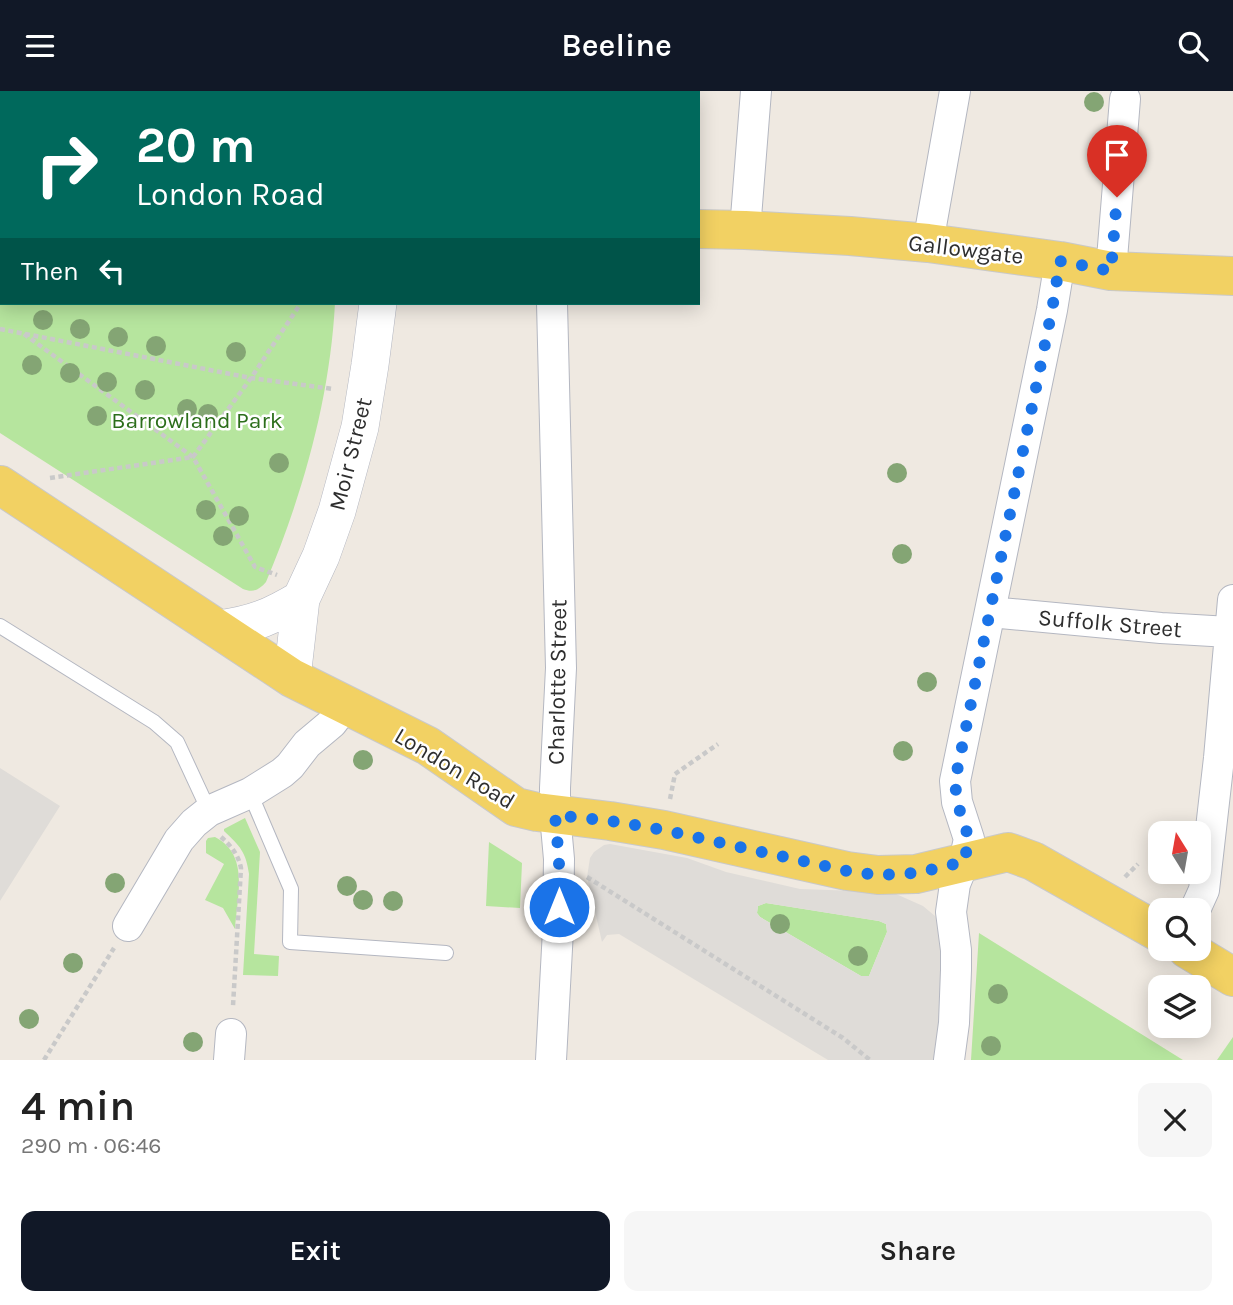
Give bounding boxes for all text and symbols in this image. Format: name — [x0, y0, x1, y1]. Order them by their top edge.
icon: menu — [21, 27, 59, 65]
text: Beeline — [561, 27, 672, 64]
icon: search — [1174, 27, 1212, 65]
text: 20 m — [136, 117, 256, 174]
icon: right — [21, 119, 112, 210]
pin — [1087, 125, 1147, 197]
icon: arrive — [1098, 136, 1136, 174]
text: London Road — [136, 176, 325, 213]
street label: Gallowgate — [907, 229, 1025, 270]
icon: left — [93, 252, 131, 290]
text: Then — [21, 256, 79, 287]
street label: Moir Street — [323, 394, 378, 514]
park label: Barrowland Park — [111, 407, 283, 434]
street label: Charlotte Street — [543, 599, 572, 765]
street label: Suffolk Street — [1037, 604, 1183, 643]
street label: London Road — [390, 722, 520, 815]
north arrow — [1148, 821, 1211, 884]
map controls — [1148, 821, 1211, 1038]
position arrow — [522, 870, 596, 944]
button: search — [1148, 898, 1211, 961]
button: layers — [1148, 975, 1211, 1038]
text: 4 min — [21, 1081, 135, 1131]
button: close — [1138, 1083, 1212, 1157]
text: 290 m · 06:46 — [21, 1132, 161, 1159]
button: Exit — [21, 1211, 610, 1291]
button: Share — [624, 1211, 1212, 1291]

